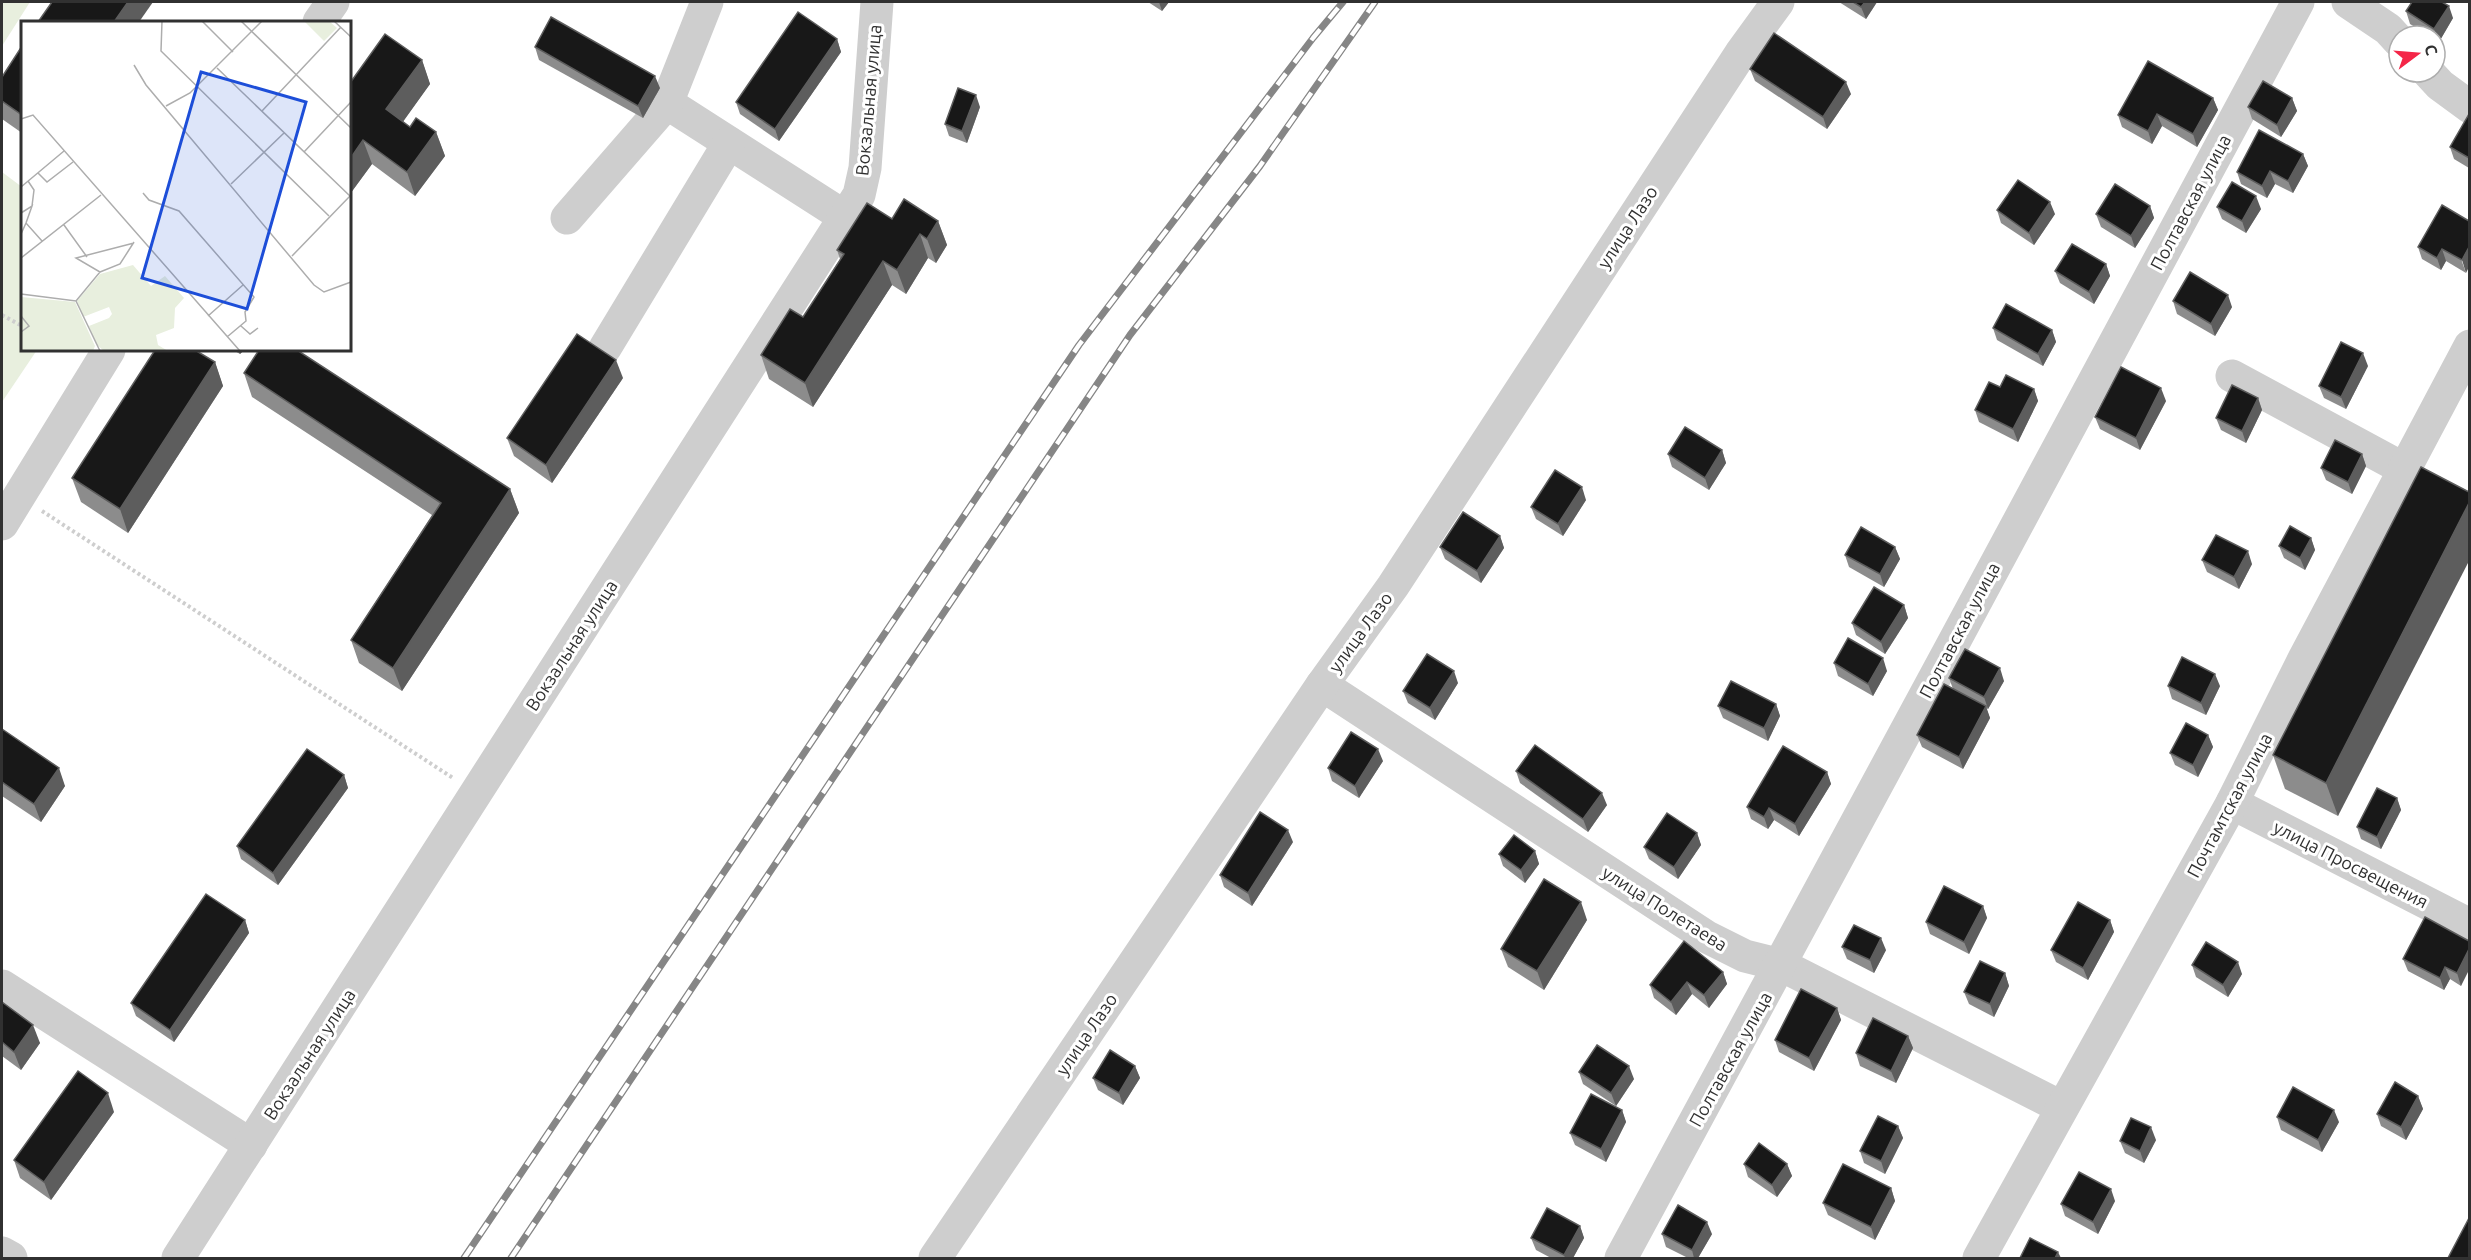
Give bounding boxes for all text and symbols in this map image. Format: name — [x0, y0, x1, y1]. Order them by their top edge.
inset map — [21, 21, 351, 351]
street label: Вокзальная улица — [851, 24, 885, 176]
north arrow — [2387, 24, 2447, 84]
text: С — [2421, 42, 2441, 57]
street label: Полтавская улица — [2146, 131, 2234, 273]
street label: улица Лазо — [1593, 182, 1661, 272]
street label: Полтавская улица — [1915, 559, 2003, 701]
street label: Вокзальная улица — [521, 576, 621, 714]
street label: улица Лазо — [1324, 588, 1396, 676]
street label: Почтамтская улица — [2182, 729, 2276, 881]
street label: улица Просвещения — [2270, 816, 2432, 912]
street label: улица Полетаева — [1599, 862, 1731, 954]
street label: Вокзальная улица — [259, 985, 359, 1123]
street label: Полтавская улица — [1685, 988, 1775, 1130]
street label: улица Лазо — [1051, 989, 1121, 1079]

